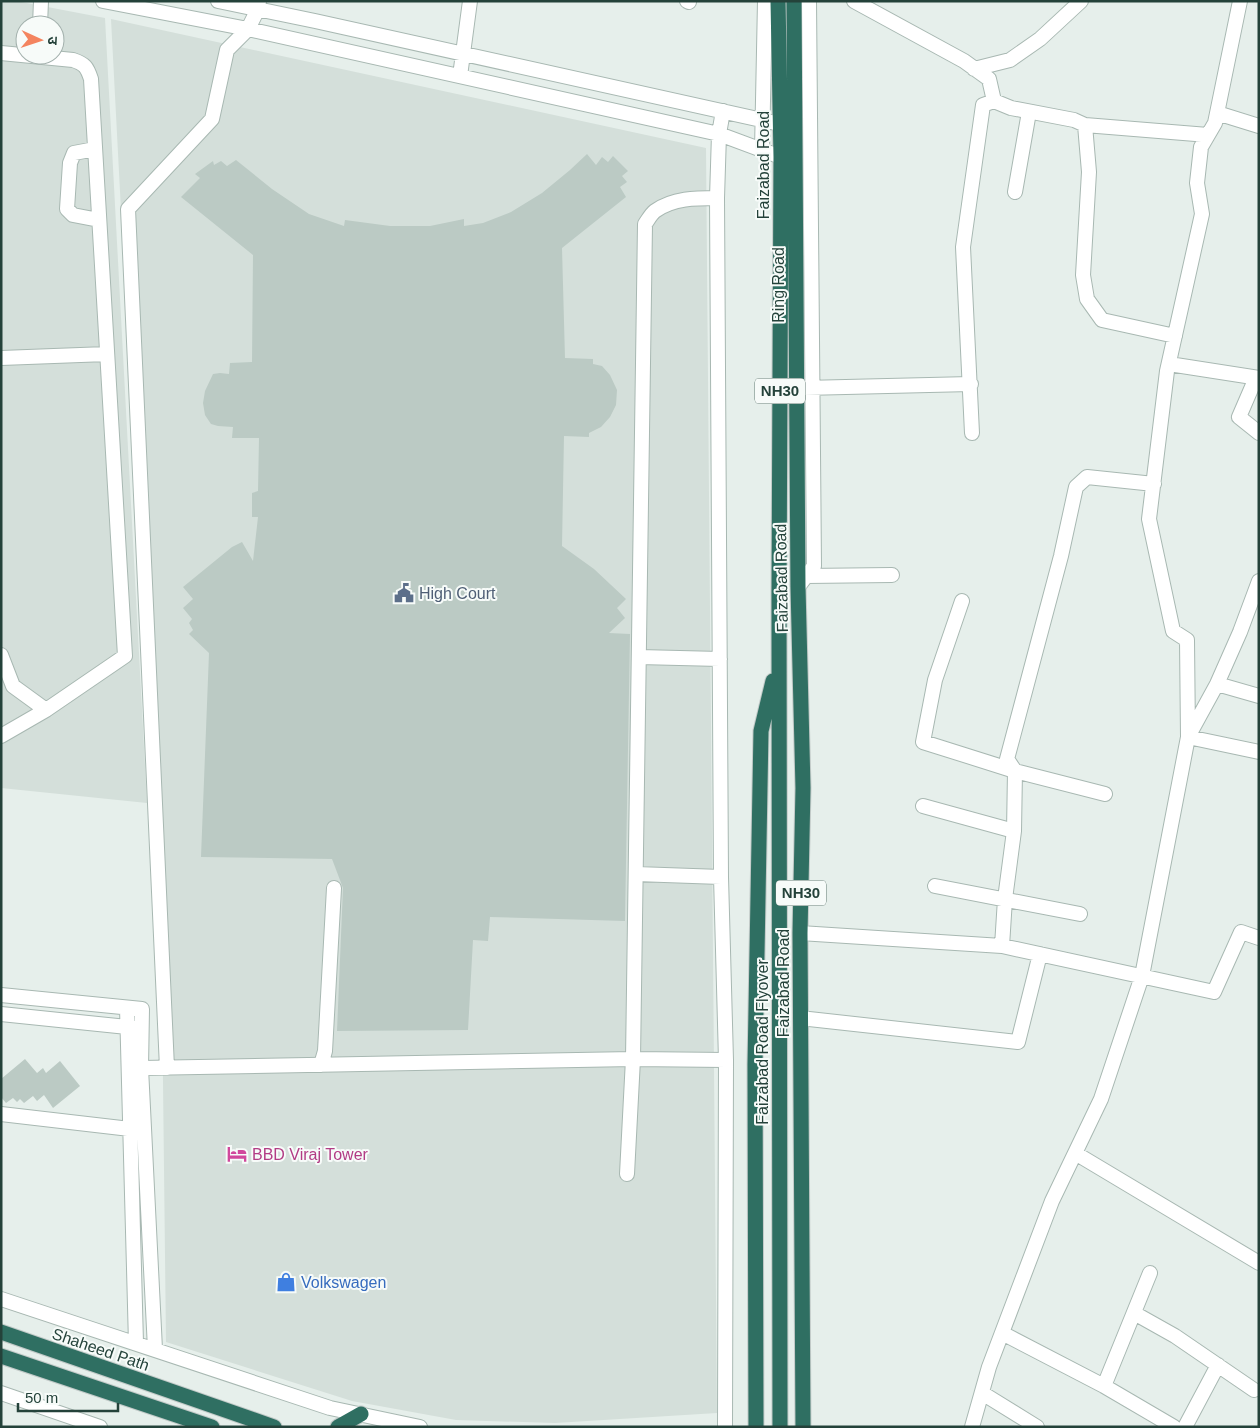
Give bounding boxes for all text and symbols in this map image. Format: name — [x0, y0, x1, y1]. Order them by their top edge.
north arrow — [15, 15, 65, 65]
text: उ — [45, 36, 61, 46]
street label: Faizabad Road — [755, 111, 772, 219]
street label: Ring Road — [770, 247, 787, 323]
road number: NH30 — [755, 378, 805, 404]
street label: Faizabad Road — [772, 524, 791, 632]
public building icon: High Court — [393, 582, 415, 604]
place label: High Court — [419, 585, 496, 602]
road number: NH30 — [776, 880, 826, 906]
street label: Faizabad Road — [775, 929, 792, 1037]
street label: Faizabad Road Flyover — [754, 959, 771, 1125]
hotel icon: BBD Viraj Tower — [226, 1143, 248, 1165]
place label: BBD Viraj Tower — [252, 1146, 369, 1163]
shop icon: Volkswagen — [275, 1271, 297, 1293]
place label: Volkswagen — [301, 1274, 386, 1291]
street label: Shaheed Path — [50, 1325, 152, 1374]
scale bar — [18, 1380, 118, 1412]
text: 50 m — [25, 1389, 58, 1406]

